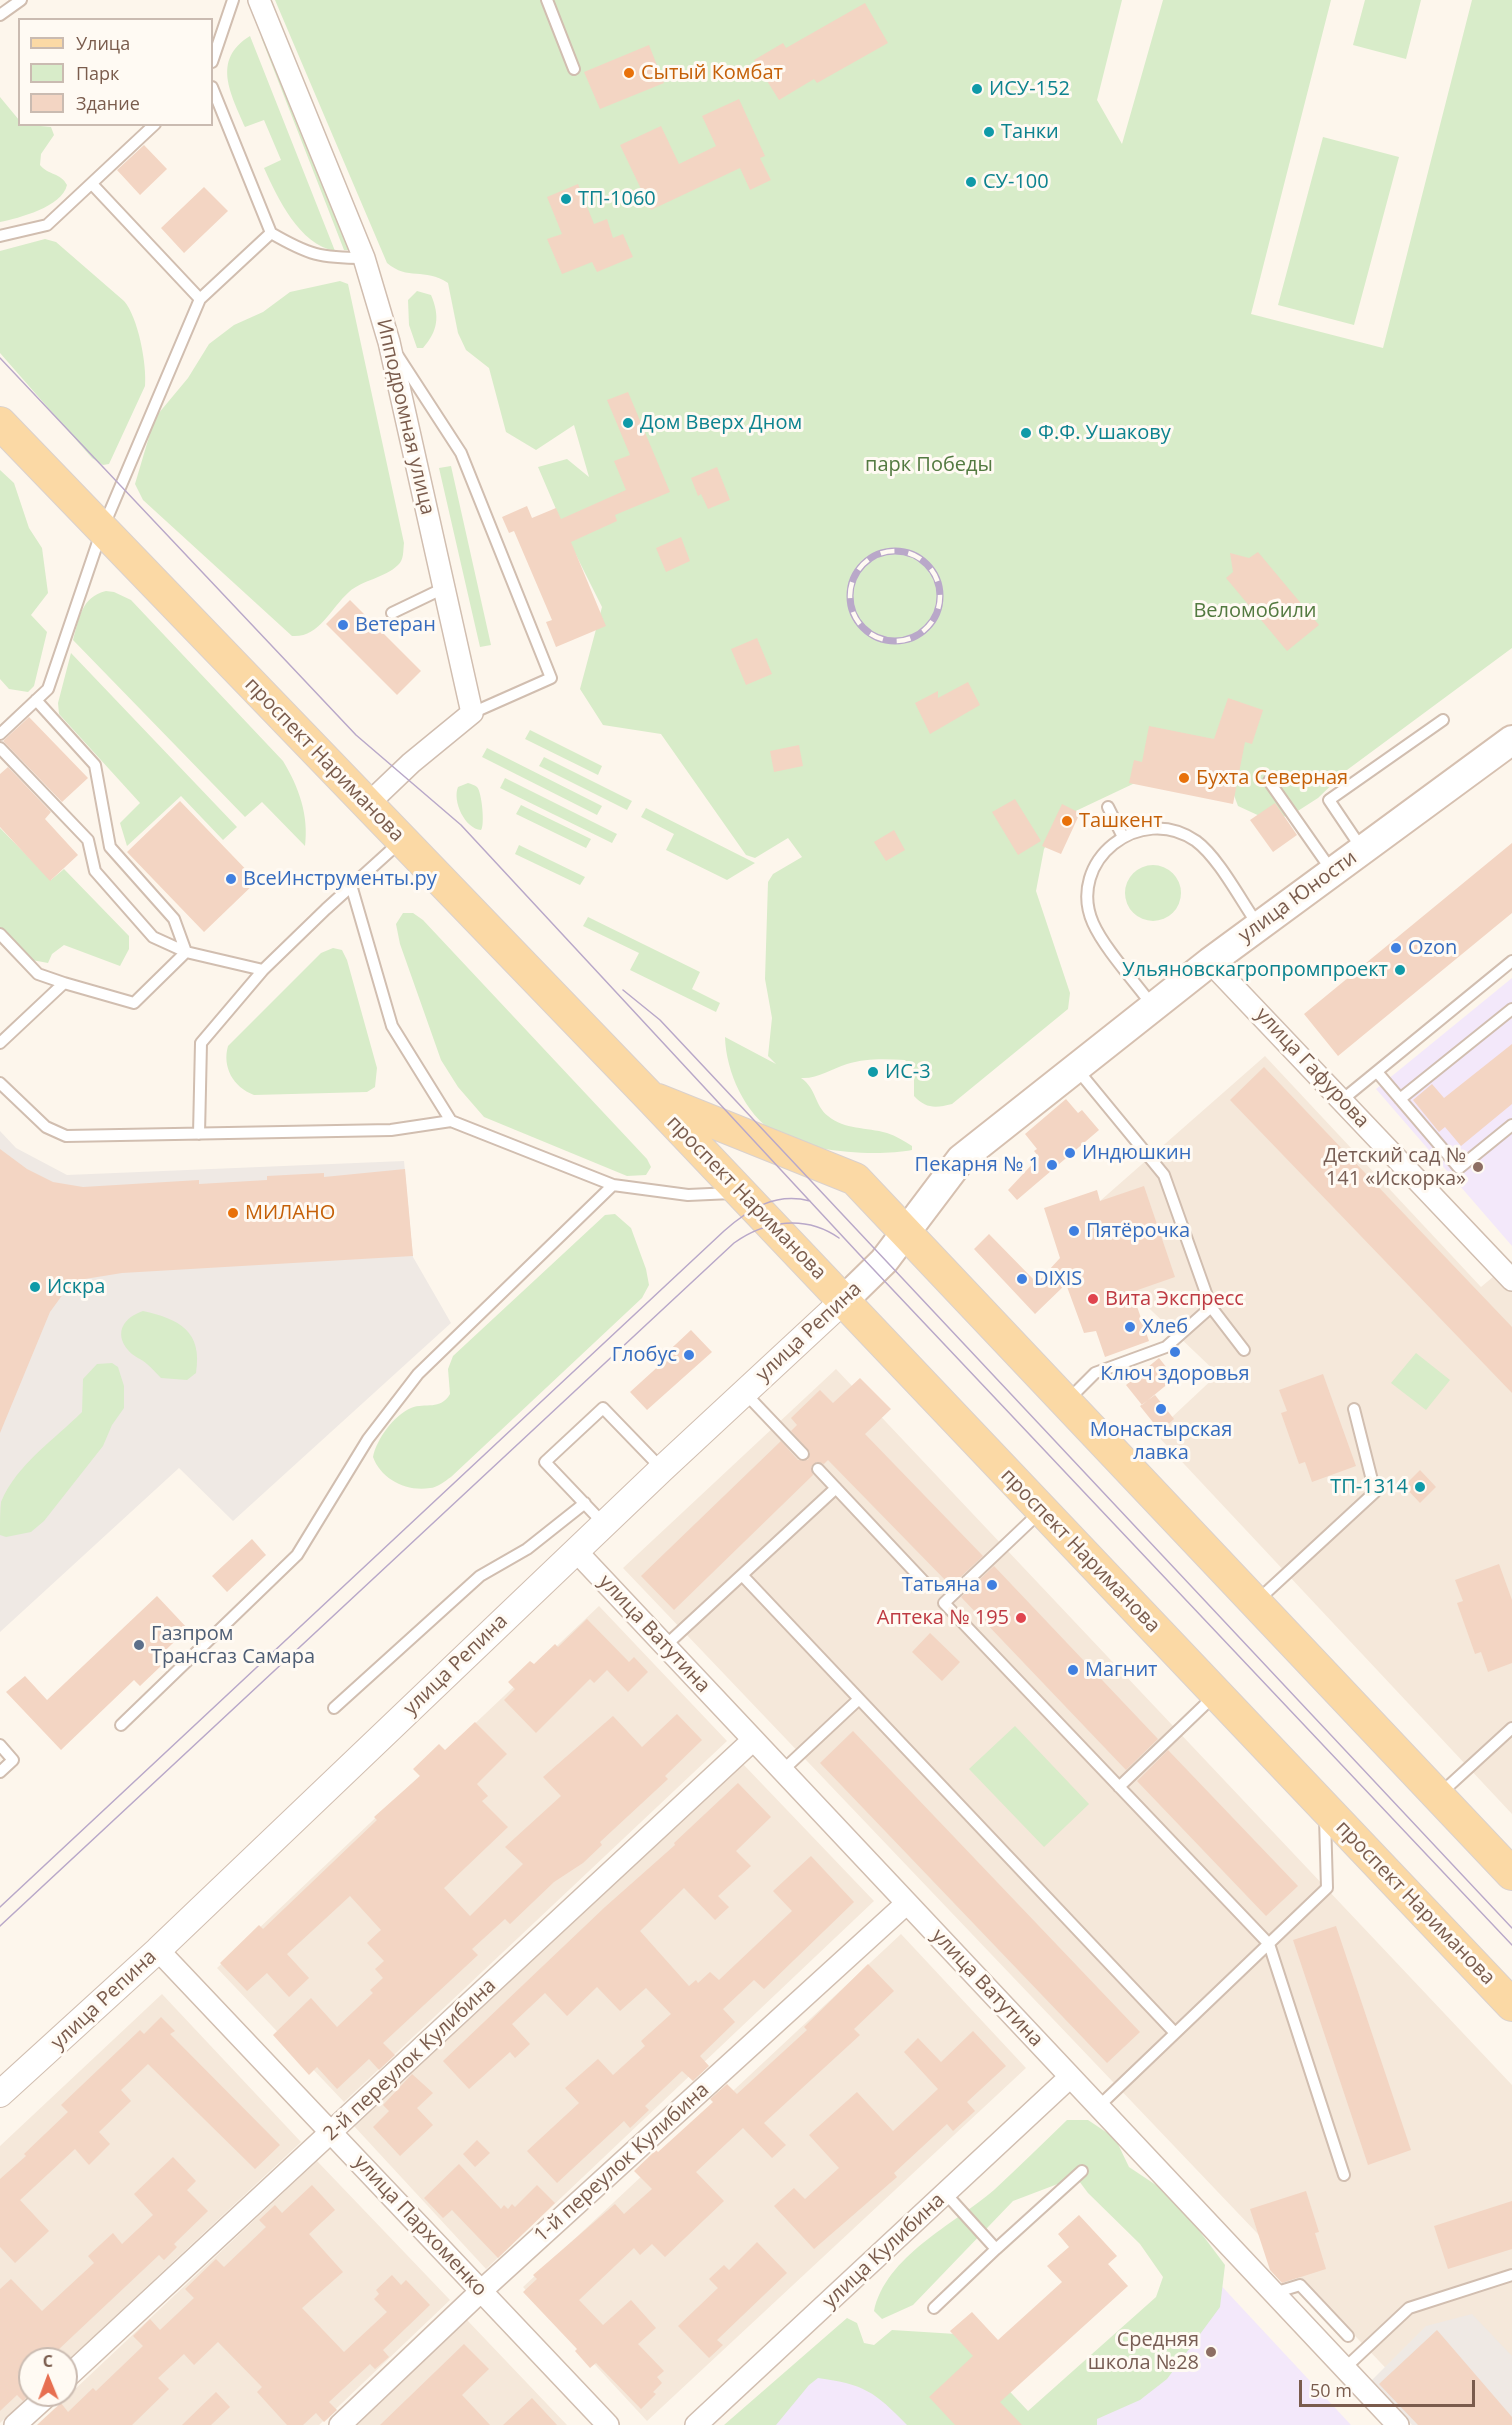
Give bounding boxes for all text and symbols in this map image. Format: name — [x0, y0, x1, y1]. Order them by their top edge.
legend — [18, 18, 213, 126]
text: Улица — [76, 31, 130, 55]
text: Парк — [76, 61, 119, 85]
place label: Сытый Комбат — [641, 61, 783, 85]
marker: Сытый Комбат — [622, 66, 636, 80]
place label: ИСУ-152 — [989, 77, 1070, 101]
marker: ИСУ-152 — [970, 82, 984, 96]
text: Здание — [76, 91, 140, 115]
place label: Танки — [1001, 120, 1059, 144]
marker: Танки — [982, 125, 996, 139]
place label: СУ-100 — [983, 170, 1049, 194]
marker: СУ-100 — [964, 175, 978, 189]
place label: ТП-1060 — [578, 187, 656, 211]
marker: ТП-1060 — [559, 192, 573, 206]
street label: Ипподромная улица — [371, 317, 439, 517]
place label: Дом Вверх Дном — [640, 411, 802, 435]
marker: Дом Вверх Дном — [621, 416, 635, 430]
place label: Ф.Ф. Ушакову — [1038, 421, 1171, 445]
marker: Ф.Ф. Ушакову — [1019, 426, 1033, 440]
park label: парк Победы — [865, 453, 993, 477]
park label: Веломобили — [1193, 599, 1317, 623]
place label: Ветеран — [355, 613, 436, 637]
marker: Ветеран — [336, 618, 350, 632]
street label: проспект Нариманова — [239, 673, 409, 847]
place label: Бухта Северная — [1196, 766, 1348, 790]
marker: Бухта Северная — [1177, 771, 1191, 785]
place label: Ташкент — [1079, 809, 1163, 833]
marker: Ташкент — [1060, 814, 1074, 828]
street label: улица Юности — [1234, 846, 1362, 948]
place label: ВсеИнструменты.ру — [243, 867, 437, 891]
marker: ВсеИнструменты.ру — [224, 872, 238, 886]
place label: Ozon — [1408, 936, 1457, 960]
marker: Ozon — [1389, 941, 1403, 955]
place label: Ульяновскагропромпроект — [1122, 958, 1388, 982]
marker: Ульяновскагропромпроект — [1393, 963, 1407, 977]
street label: улица Гафурова — [1250, 1003, 1374, 1133]
place label: ИС-3 — [885, 1060, 931, 1084]
marker: ИС-3 — [866, 1065, 880, 1079]
street label: проспект Нариманова — [661, 1111, 831, 1285]
place label: Индюшкин — [1082, 1141, 1191, 1165]
place label: Детский сад № 141 «Искорка» — [1323, 1144, 1466, 1191]
marker: Индюшкин — [1063, 1146, 1077, 1160]
place label: Пекарня № 1 — [915, 1153, 1040, 1177]
marker: Пекарня № 1 — [1045, 1158, 1059, 1172]
marker: Детский сад № 141 «Искорка» — [1471, 1160, 1485, 1174]
place label: МИЛАНО — [245, 1201, 335, 1225]
marker: МИЛАНО — [226, 1206, 240, 1220]
place label: Пятёрочка — [1086, 1219, 1190, 1243]
marker: Пятёрочка — [1067, 1224, 1081, 1238]
place label: DIXIS — [1034, 1267, 1082, 1291]
marker: DIXIS — [1015, 1272, 1029, 1286]
place label: Искра — [47, 1275, 105, 1299]
street label: улица Репина — [751, 1277, 867, 1387]
marker: Искра — [28, 1280, 42, 1294]
place label: Вита Экспресс — [1105, 1287, 1244, 1311]
marker: Вита Экспресс — [1086, 1292, 1100, 1306]
place label: Хлеб — [1142, 1315, 1188, 1339]
marker: Хлеб — [1123, 1320, 1137, 1334]
place label: Глобус — [612, 1343, 677, 1367]
marker: Ключ здоровья — [1168, 1345, 1182, 1359]
marker: Глобус — [682, 1348, 696, 1362]
place label: Ключ здоровья — [1100, 1362, 1250, 1386]
marker: Монастырская лавка — [1154, 1402, 1168, 1416]
place label: Монастырская лавка — [1090, 1418, 1232, 1465]
street label: проспект Нариманова — [995, 1464, 1165, 1638]
place label: ТП-1314 — [1330, 1475, 1408, 1499]
marker: ТП-1314 — [1413, 1480, 1427, 1494]
street label: улица Ватутина — [593, 1570, 715, 1698]
place label: Татьяна — [902, 1573, 980, 1597]
marker: Татьяна — [985, 1578, 999, 1592]
place label: Аптека № 195 — [877, 1606, 1009, 1630]
street label: улица Репина — [399, 1609, 513, 1721]
marker: Аптека № 195 — [1014, 1611, 1028, 1625]
place label: Газпром Трансгаз Самара — [151, 1622, 315, 1669]
marker: Газпром Трансгаз Самара — [132, 1638, 146, 1652]
place label: Магнит — [1085, 1658, 1158, 1682]
marker: Магнит — [1066, 1663, 1080, 1677]
street label: проспект Нариманова — [1330, 1816, 1500, 1990]
street label: улица Ватутина — [926, 1924, 1048, 2052]
street label: улица Репина — [46, 1945, 162, 2055]
street label: 2-й переулок Кулибина — [319, 1974, 501, 2146]
street label: 1-й переулок Кулибина — [530, 2078, 714, 2248]
street label: улица Пархоменко — [348, 2150, 492, 2302]
street label: улица Кулибина — [818, 2188, 950, 2314]
place label: Средняя школа №28 — [1088, 2328, 1199, 2375]
marker: Средняя школа №28 — [1204, 2345, 1218, 2359]
north arrow — [18, 2347, 78, 2407]
text: С — [42, 2350, 53, 2372]
scale bar — [1302, 2368, 1478, 2406]
text: 50 m — [1310, 2378, 1352, 2402]

